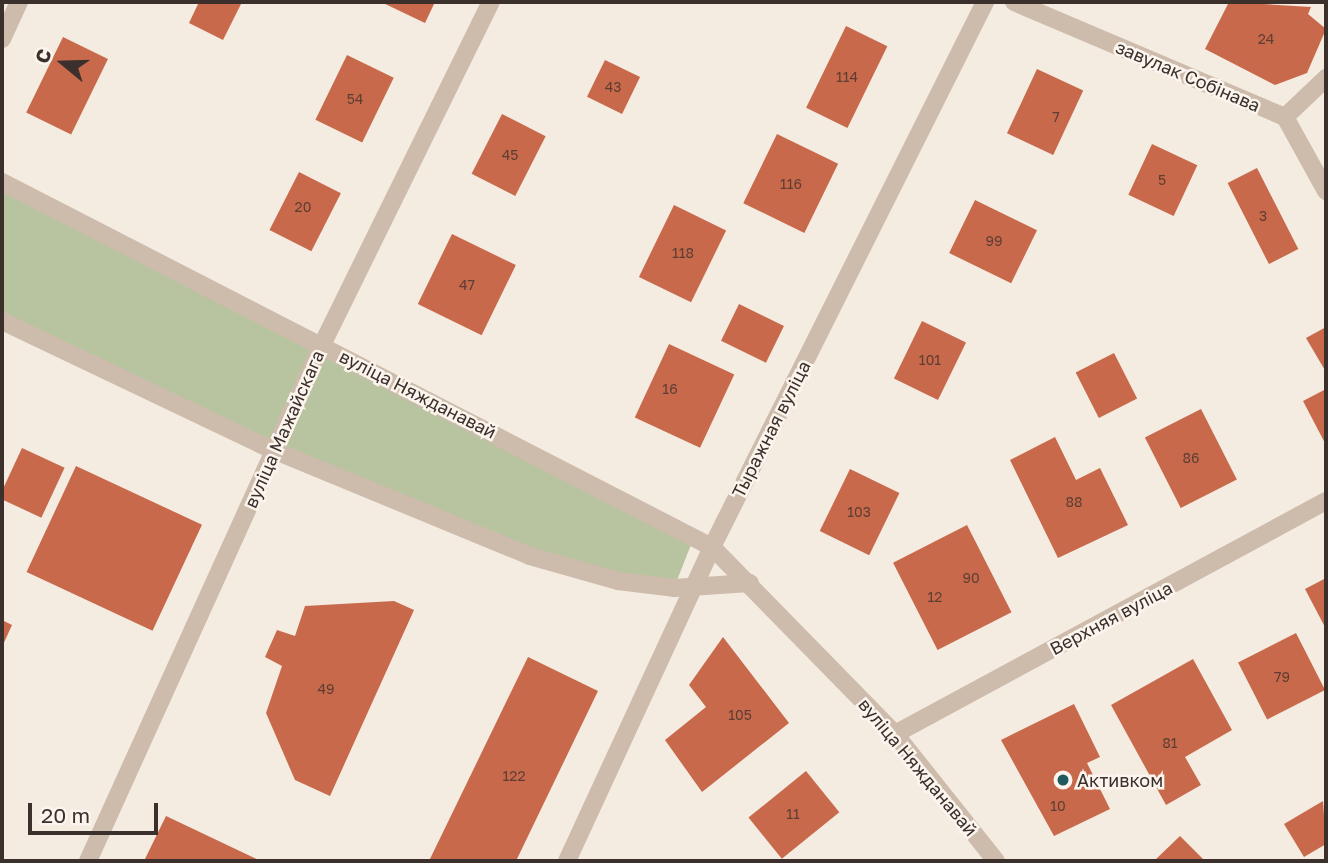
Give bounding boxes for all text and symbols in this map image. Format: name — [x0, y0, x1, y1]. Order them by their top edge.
north arrow — [28, 28, 98, 98]
house number: 24 — [1258, 31, 1274, 47]
street label: завулак Собінава — [1113, 36, 1263, 116]
text: С — [30, 46, 56, 66]
house number: 114 — [836, 69, 858, 85]
house number: 43 — [605, 79, 621, 95]
house number: 54 — [347, 91, 363, 107]
house number: 7 — [1052, 109, 1060, 125]
house number: 45 — [502, 147, 518, 163]
house number: 5 — [1158, 172, 1166, 188]
house number: 116 — [780, 176, 802, 192]
house number: 20 — [295, 199, 311, 215]
house number: 3 — [1259, 208, 1267, 224]
house number: 99 — [986, 233, 1002, 249]
house number: 118 — [672, 245, 694, 261]
house number: 47 — [459, 277, 475, 293]
street label: вуліца Няжданавай — [336, 345, 500, 443]
street label: вуліца Мажайскага — [240, 347, 328, 511]
house number: 101 — [919, 352, 941, 368]
street label: Тыражная вуліца — [727, 357, 815, 501]
house number: 16 — [662, 381, 678, 397]
house number: 86 — [1182, 450, 1200, 466]
house number: 88 — [1065, 494, 1083, 510]
house number: 103 — [847, 504, 871, 520]
house number: 90 — [962, 570, 980, 586]
street label: Верхняя вуліца — [1046, 577, 1176, 659]
house number: 12 — [928, 589, 942, 605]
house number: 79 — [1274, 669, 1290, 685]
house number: 49 — [317, 681, 335, 697]
street label: вуліца Няжданавай — [854, 694, 982, 840]
house number: 105 — [728, 707, 752, 723]
house number: 81 — [1162, 735, 1178, 751]
house number: 122 — [502, 768, 526, 784]
place label: Активком — [1077, 769, 1163, 791]
marker: Активком — [1055, 772, 1071, 788]
scale bar — [32, 790, 161, 834]
house number: 10 — [1050, 798, 1066, 814]
text: 20 m — [41, 802, 90, 828]
house number: 11 — [786, 806, 800, 822]

